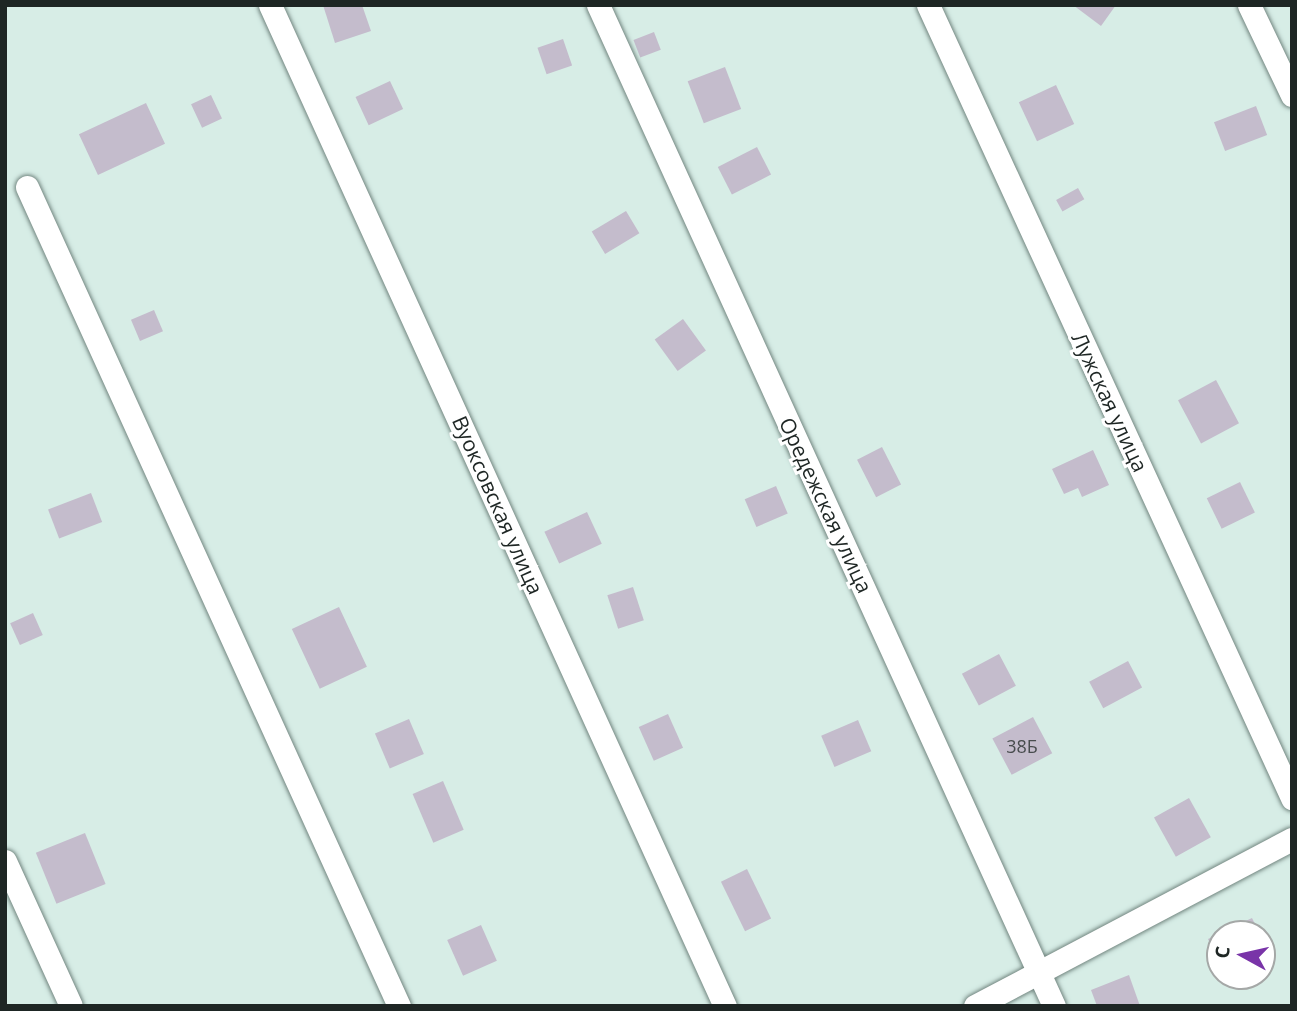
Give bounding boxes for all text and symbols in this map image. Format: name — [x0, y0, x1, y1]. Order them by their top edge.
street label: Лужская улица — [1067, 328, 1153, 476]
street label: Вуоксовская улица — [447, 412, 549, 598]
street label: Оредежская улица — [774, 413, 878, 597]
house number: 38Б — [1006, 735, 1038, 757]
north arrow — [1206, 920, 1276, 990]
text: С — [1208, 945, 1236, 960]

